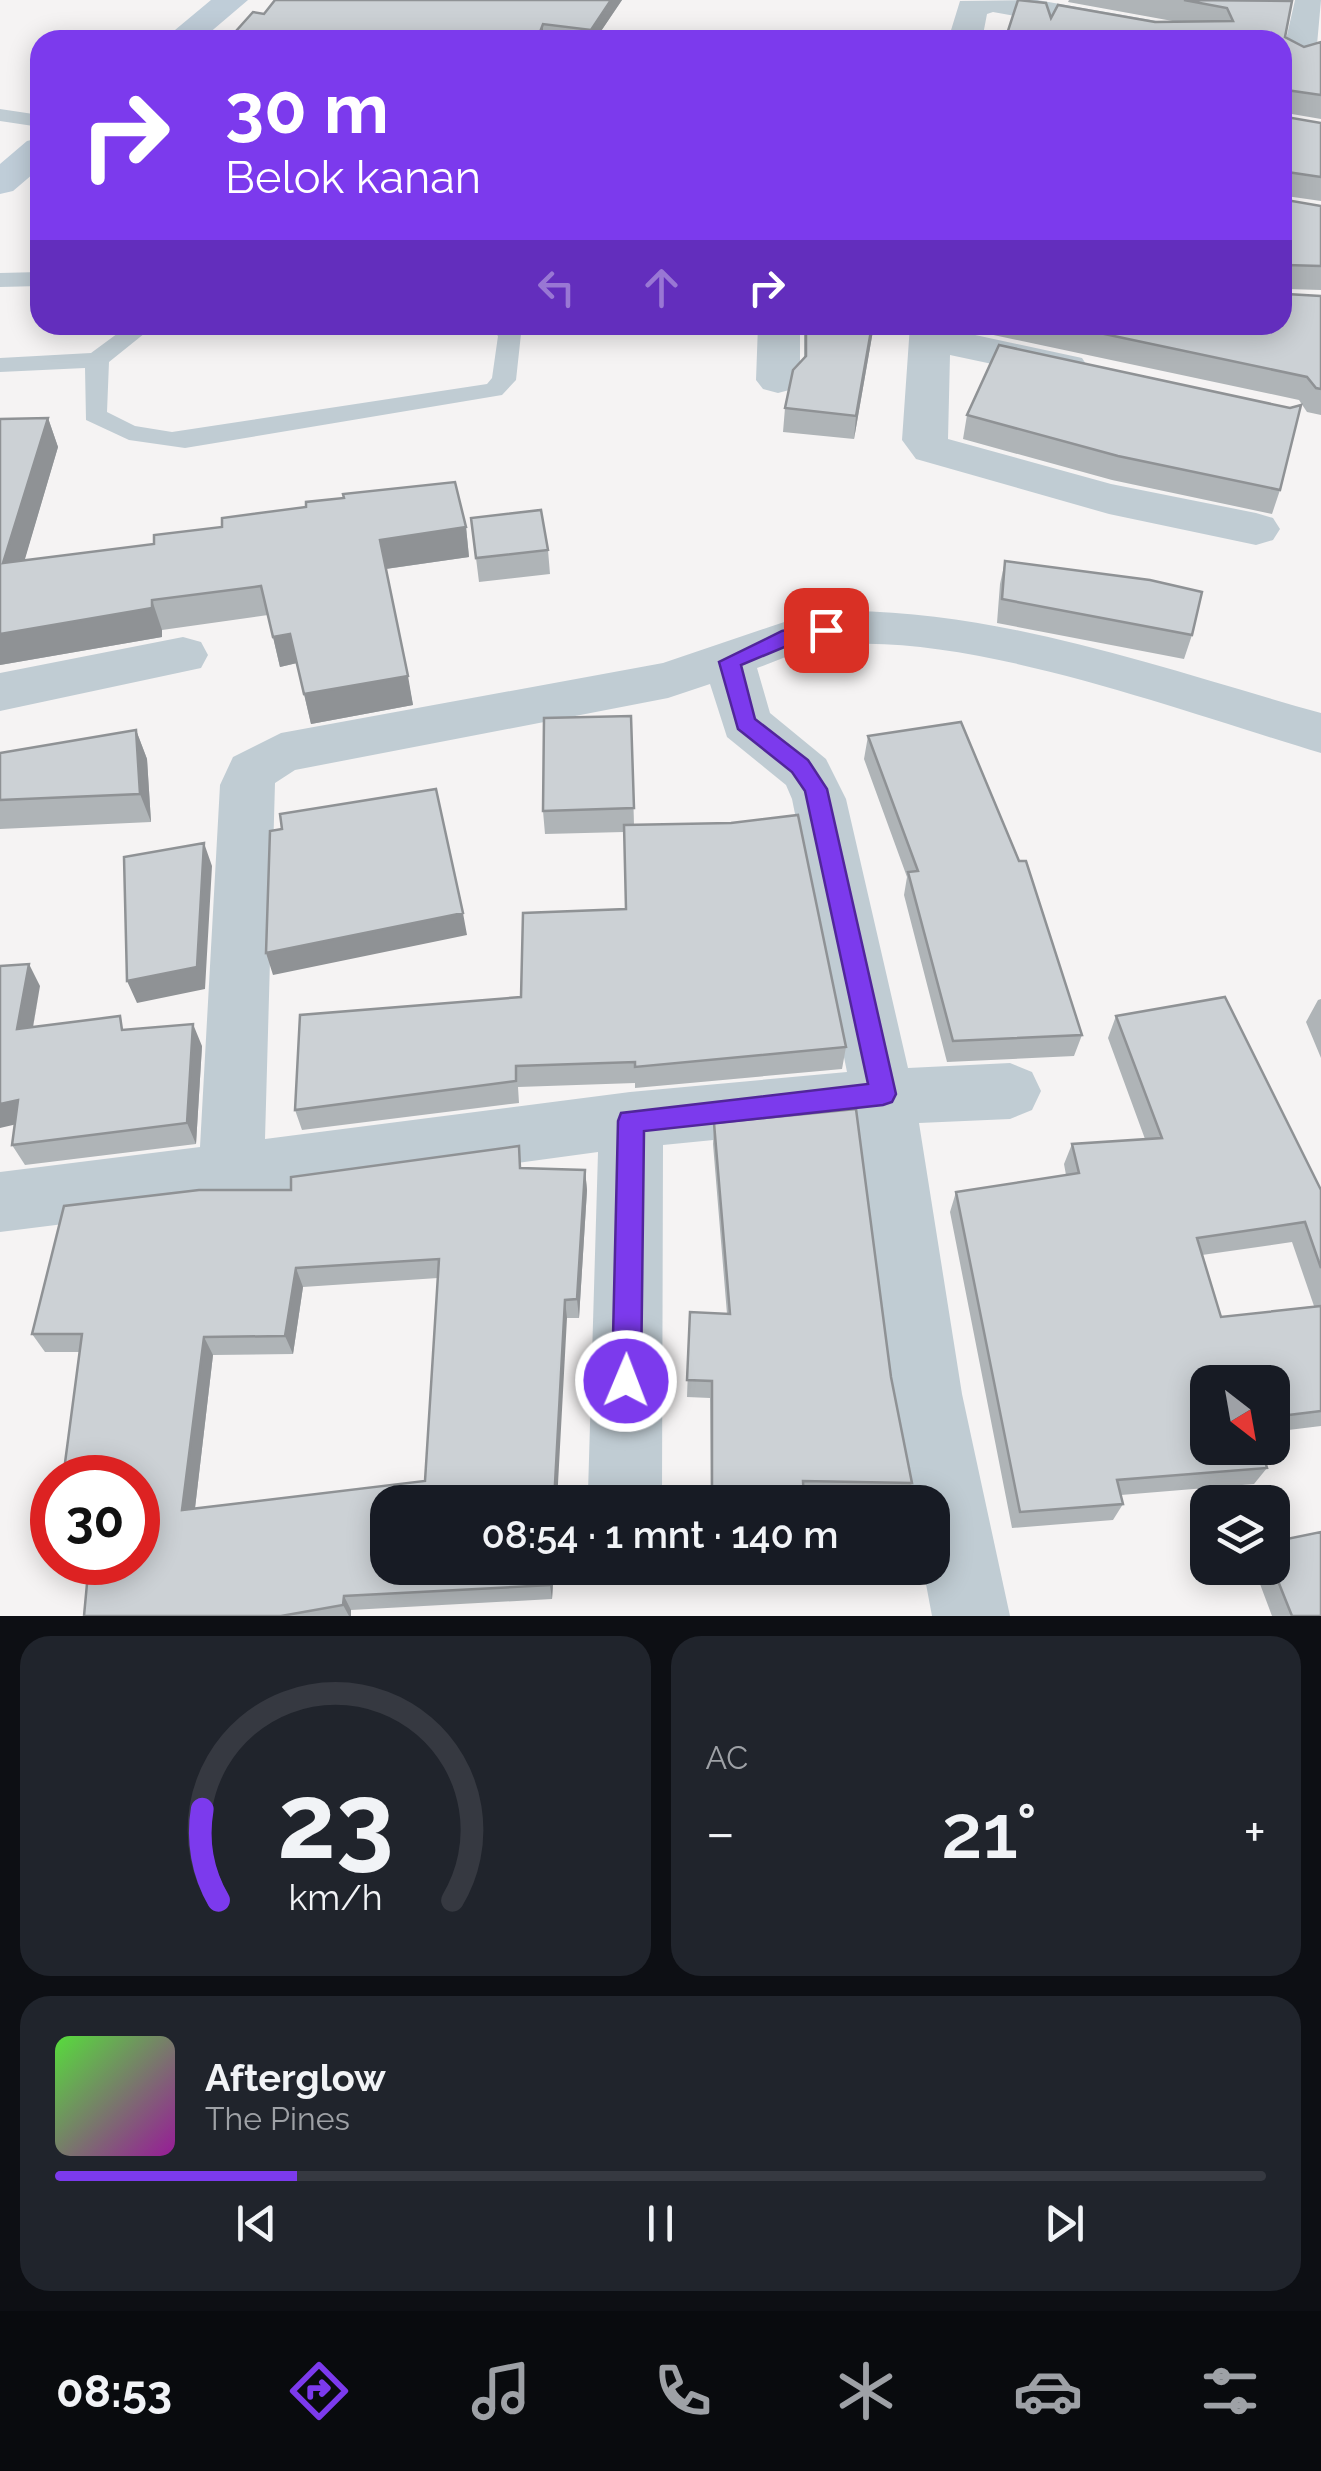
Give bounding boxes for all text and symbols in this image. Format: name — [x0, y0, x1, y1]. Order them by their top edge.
text: 30 m — [225, 67, 389, 149]
icon: right — [60, 70, 190, 200]
text: Belok kanan — [225, 151, 481, 204]
icon: left — [529, 260, 584, 315]
icon: ahead — [634, 260, 689, 315]
icon: right — [739, 260, 794, 315]
pin — [784, 588, 869, 673]
icon: arrive — [799, 603, 854, 658]
position arrow — [574, 1329, 678, 1433]
north arrow — [1190, 1365, 1290, 1465]
map controls — [1190, 1365, 1290, 1585]
speed limit sign: 30 — [30, 1455, 160, 1585]
button: layers — [1190, 1485, 1290, 1585]
text: 08:54 · 1 mnt · 140 m — [481, 1512, 839, 1557]
text: AC — [706, 1739, 748, 1776]
text: 23 — [277, 1760, 394, 1882]
text: 21° — [941, 1787, 1037, 1876]
text: − — [706, 1800, 735, 1865]
text: + — [1243, 1800, 1266, 1865]
text: km/h — [288, 1876, 382, 1918]
text: Afterglow — [205, 2055, 386, 2100]
text: The Pines — [205, 2100, 350, 2137]
icon: previous — [229, 2196, 284, 2251]
icon: pause — [633, 2196, 688, 2251]
icon: next — [1037, 2196, 1092, 2251]
icon: directions — [284, 2356, 354, 2426]
icon: music — [466, 2356, 536, 2426]
icon: phone — [648, 2356, 718, 2426]
icon: climate — [831, 2356, 901, 2426]
icon: car — [1013, 2356, 1083, 2426]
icon: filters — [1195, 2356, 1265, 2426]
text: 08:53 — [56, 2365, 172, 2418]

